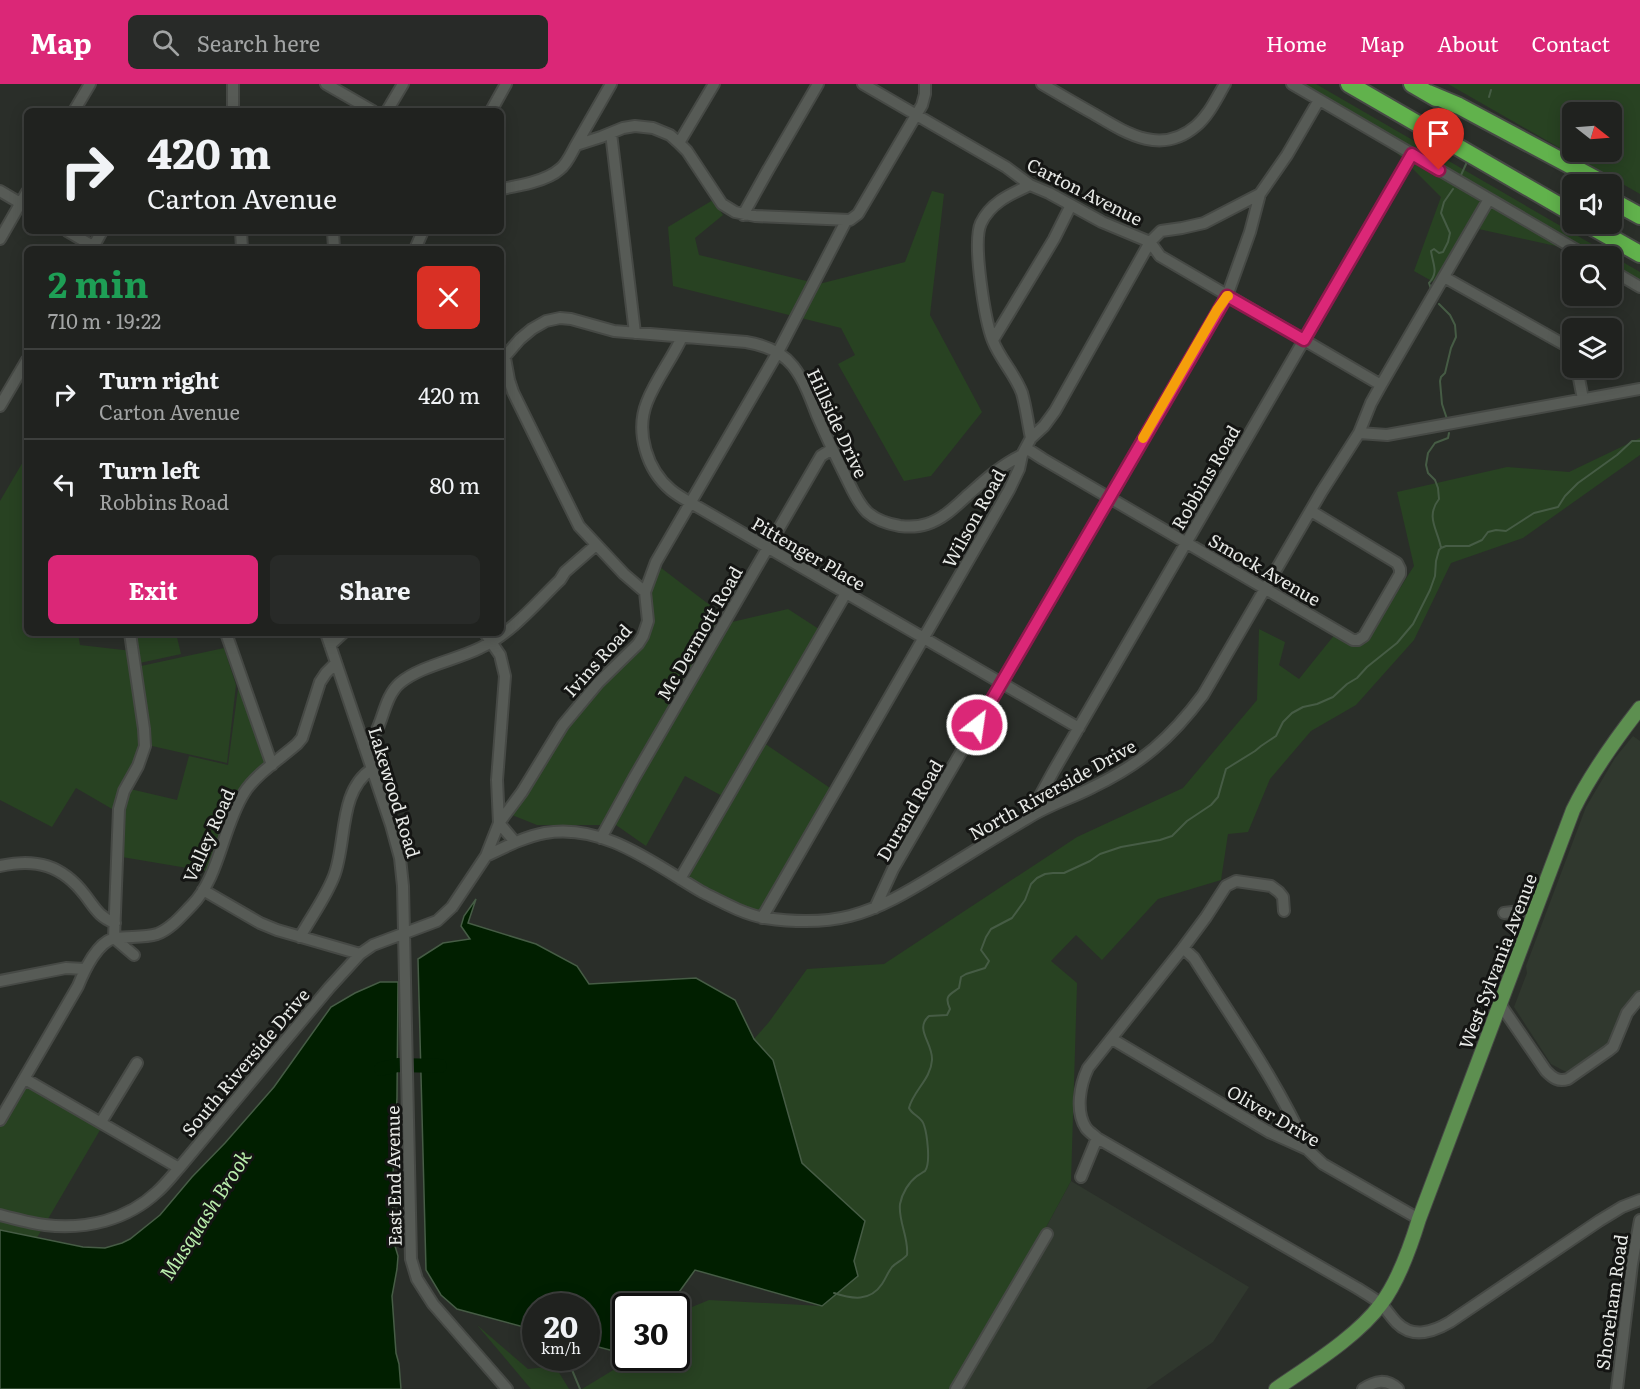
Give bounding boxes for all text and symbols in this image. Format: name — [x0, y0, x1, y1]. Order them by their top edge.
search box — [128, 15, 548, 69]
text: Map — [30, 21, 92, 63]
icon: search — [149, 26, 182, 59]
text: Search here — [197, 26, 320, 59]
text: Home — [1266, 27, 1327, 58]
text: Map — [1360, 27, 1404, 58]
text: About — [1437, 27, 1499, 58]
text: Contact — [1532, 27, 1610, 58]
north arrow — [1562, 102, 1622, 162]
map controls — [1562, 102, 1622, 378]
pin — [1413, 108, 1464, 170]
icon: arrive — [1422, 117, 1455, 150]
text: 420 m — [147, 120, 271, 182]
icon: right — [48, 132, 126, 210]
street label: Carton Avenue — [1022, 150, 1148, 232]
button: sound — [1562, 174, 1622, 234]
text: Carton Avenue — [147, 177, 337, 217]
button: search — [1562, 246, 1622, 306]
text: 2 min — [48, 256, 149, 309]
button: close — [417, 266, 480, 329]
text: 710 m · 19:22 — [48, 305, 161, 335]
button: layers — [1562, 318, 1622, 378]
text: Turn right — [99, 363, 219, 396]
street label: Hillside Drive — [801, 364, 875, 482]
icon: right — [48, 378, 81, 411]
text: 420 m — [418, 378, 480, 411]
text: Carton Avenue — [99, 396, 240, 426]
street label: Robbins Road — [1164, 420, 1246, 534]
text: Turn left — [99, 453, 200, 486]
street label: Wilson Road — [935, 464, 1011, 572]
icon: left — [48, 468, 81, 501]
text: 80 m — [429, 468, 480, 501]
text: Robbins Road — [99, 486, 229, 516]
street label: Pittenger Place — [747, 509, 871, 597]
street label: Smock Avenue — [1204, 526, 1326, 612]
button: Exit — [48, 555, 258, 624]
button: Share — [270, 555, 480, 624]
street label: Mc Dermott Road — [650, 561, 748, 705]
street label: Ivins Road — [557, 617, 637, 703]
position arrow — [945, 693, 1009, 757]
street label: Lakewood Road — [362, 723, 428, 861]
street label: North Riverside Drive — [964, 732, 1140, 846]
street label: Durand Road — [869, 754, 949, 866]
street label: Valley Road — [175, 784, 241, 886]
street label: West Sylvania Avenue — [1451, 869, 1543, 1053]
street label: South Riverside Drive — [175, 982, 315, 1142]
street label: Oliver Drive — [1222, 1077, 1326, 1153]
street label: East End Avenue — [378, 1105, 408, 1247]
water label: Musquash Brook — [151, 1143, 257, 1285]
street label: Shoreham Road — [1588, 1233, 1634, 1371]
speed limit sign: 30 — [612, 1293, 690, 1371]
text: 20 — [544, 1303, 578, 1347]
text: km/h — [541, 1336, 581, 1359]

